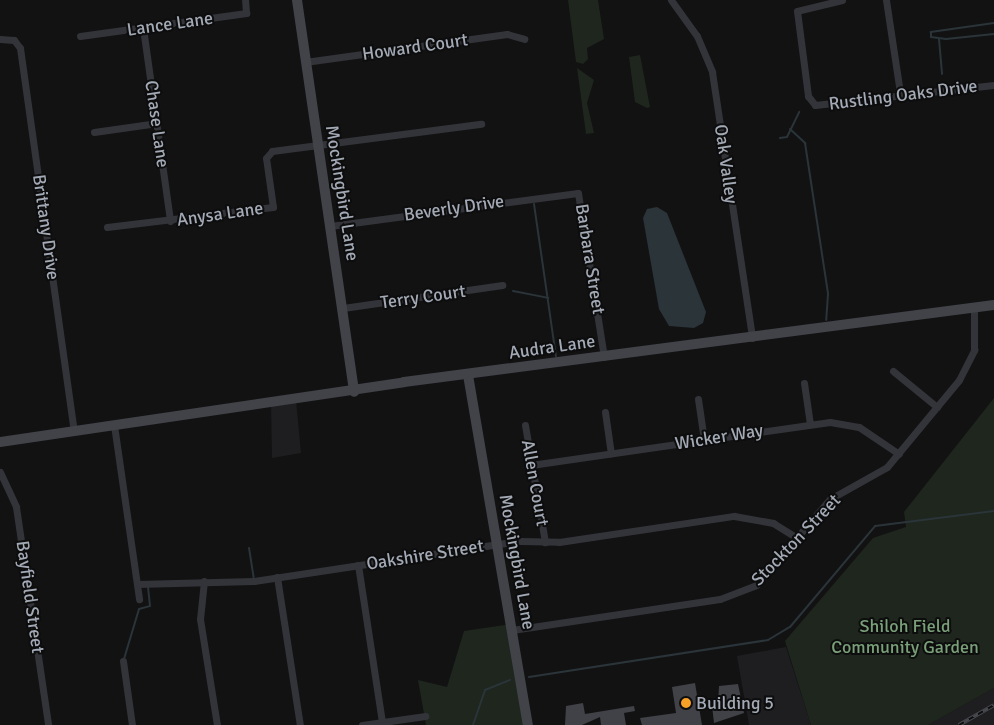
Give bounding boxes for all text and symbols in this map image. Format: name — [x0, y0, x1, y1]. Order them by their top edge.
street label: Lance Lane — [126, 7, 214, 41]
street label: Howard Court — [361, 29, 469, 65]
street label: Rustling Oaks Drive — [827, 75, 979, 115]
street label: Chase Lane — [140, 79, 174, 169]
street label: Oak Valley — [710, 123, 742, 205]
street label: Mockingbird Lane — [321, 124, 363, 262]
street label: Brittany Drive — [28, 173, 64, 281]
street label: Beverly Drive — [403, 190, 505, 226]
street label: Anysa Lane — [175, 197, 265, 231]
street label: Barbara Street — [571, 202, 609, 316]
street label: Terry Court — [379, 280, 467, 314]
street label: Audra Lane — [507, 330, 597, 364]
street label: Wicker Way — [673, 419, 765, 455]
street label: Allen Court — [517, 438, 553, 528]
street label: Stockton Street — [747, 490, 845, 590]
street label: Mockingbird Lane — [494, 493, 540, 631]
street label: Oakshire Street — [365, 535, 485, 575]
street label: Bayfield Street — [11, 539, 49, 655]
park label: Shiloh Field Community Garden — [831, 616, 979, 659]
place label: Building 5 — [696, 692, 774, 714]
marker: Building 5 — [680, 697, 692, 709]

